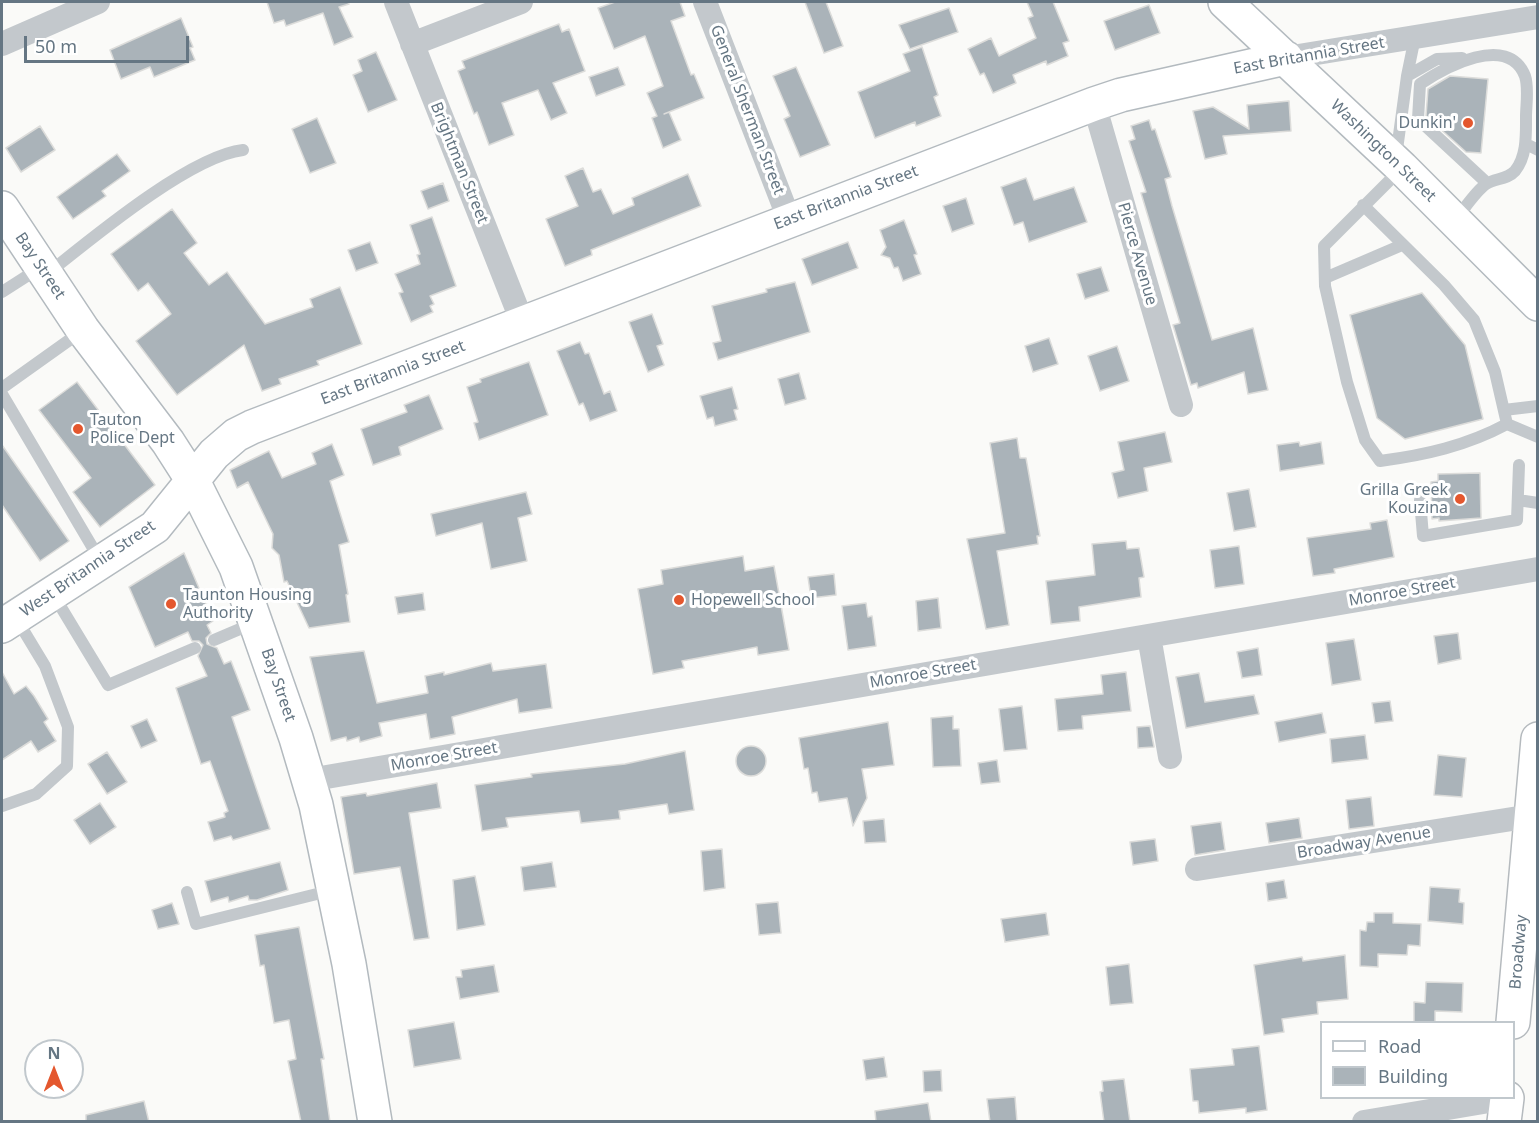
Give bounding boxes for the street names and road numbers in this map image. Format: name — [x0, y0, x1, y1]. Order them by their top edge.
street label: General Sherman Street — [706, 22, 788, 198]
street label: East Britannia Street — [1232, 33, 1386, 79]
street label: Washington Street — [1326, 96, 1440, 206]
street label: Brightman Street — [426, 99, 492, 227]
street label: East Britannia Street — [771, 162, 921, 234]
street label: Pierce Avenue — [1113, 200, 1161, 308]
street label: Bay Street — [11, 229, 69, 303]
street label: East Britannia Street — [318, 337, 468, 409]
street label: West Britannia Street — [17, 517, 159, 621]
street label: Monroe Street — [1347, 573, 1457, 611]
street label: Bay Street — [256, 646, 300, 724]
street label: Monroe Street — [868, 655, 978, 693]
street label: Monroe Street — [389, 738, 499, 776]
street label: Broadway Avenue — [1296, 823, 1432, 863]
street label: Broadway — [1506, 914, 1532, 990]

